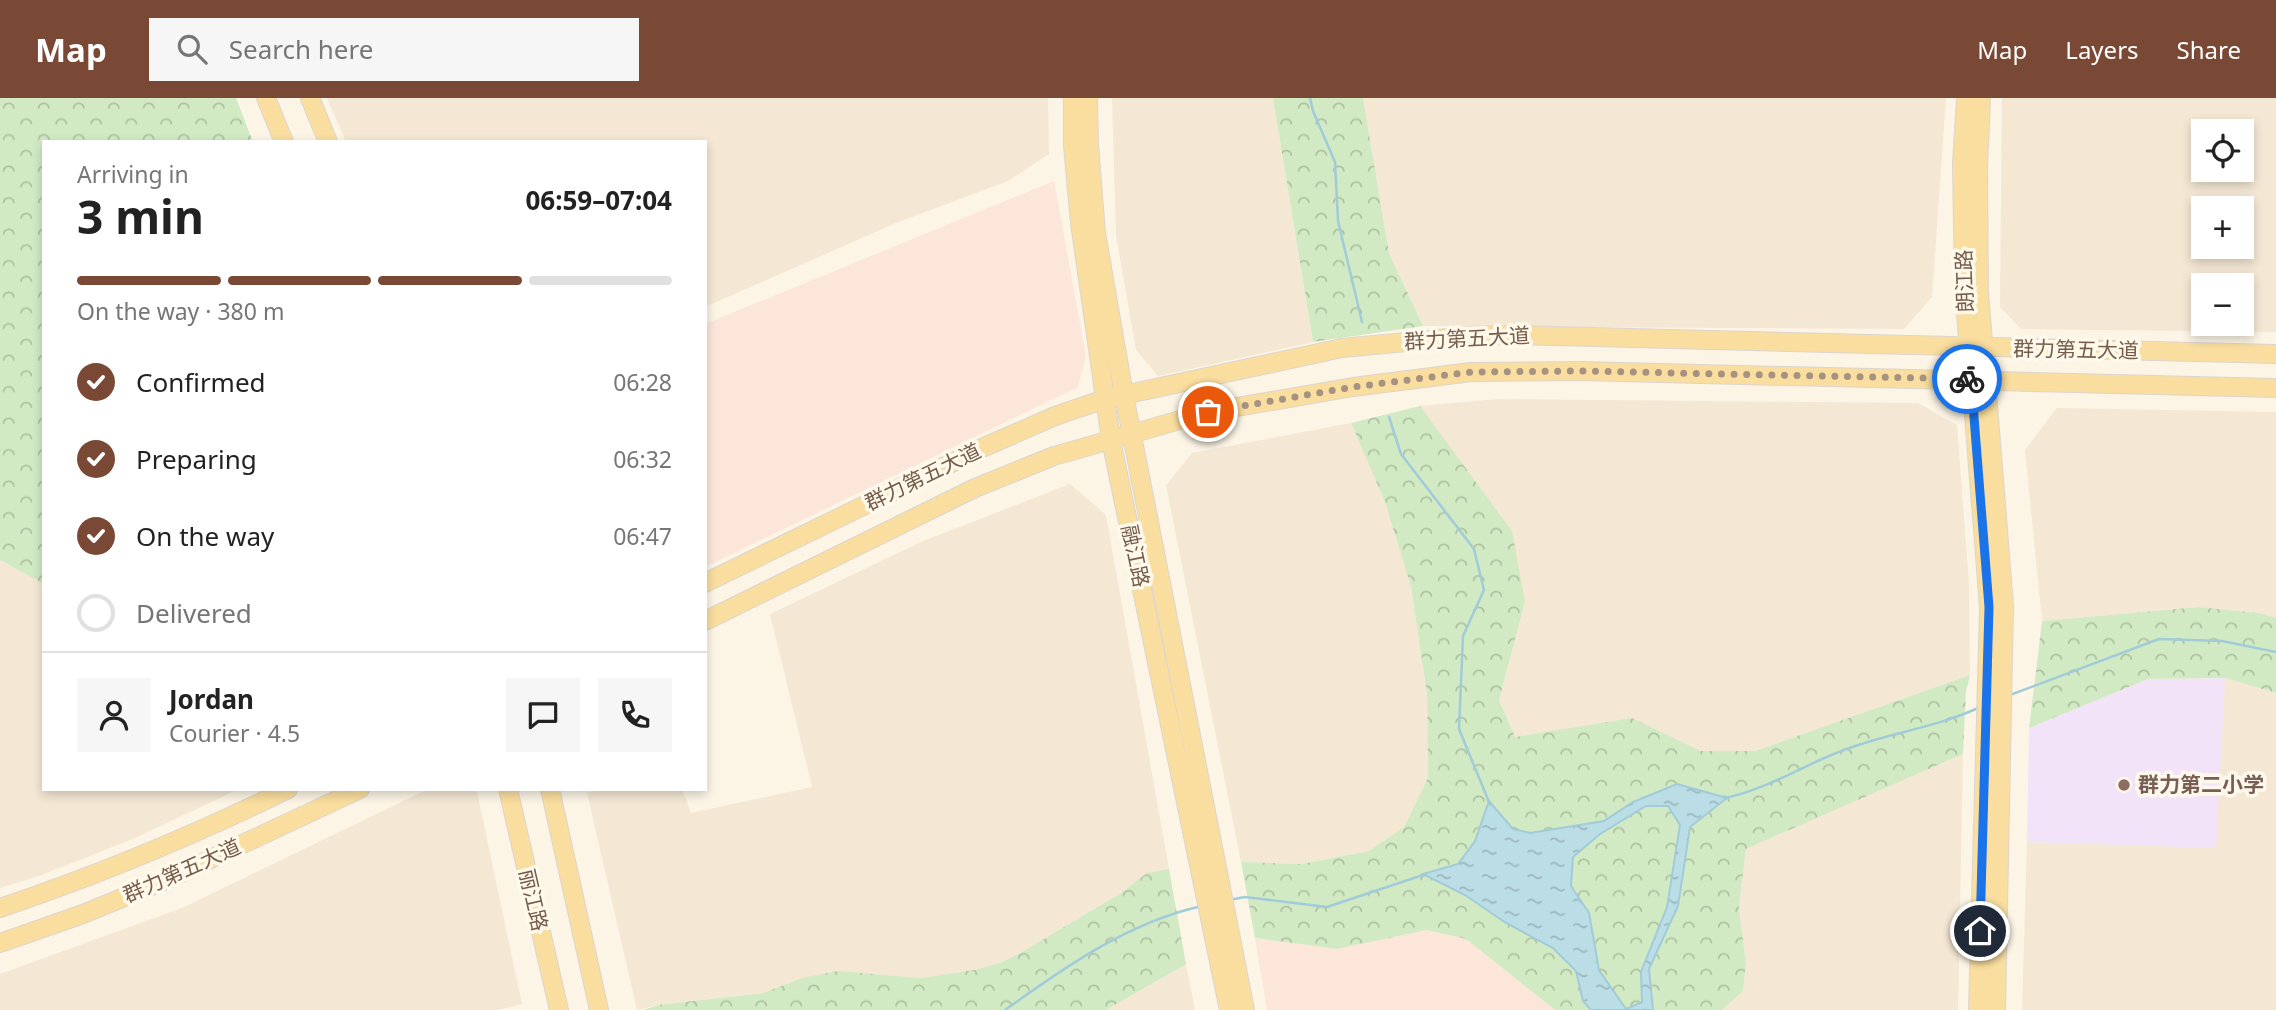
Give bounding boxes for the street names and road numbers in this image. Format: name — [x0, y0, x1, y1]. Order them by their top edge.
street label: 朗江路 — [1949, 249, 1979, 313]
street label: 群力第五大道 — [1403, 321, 1531, 355]
street label: 群力第五大道 — [2013, 334, 2139, 364]
street label: 群力第五大道 — [860, 436, 985, 516]
street label: 融江路 — [1116, 522, 1156, 590]
street label: 群力第五大道 — [118, 832, 245, 909]
street label: 丽江路 — [513, 866, 555, 934]

